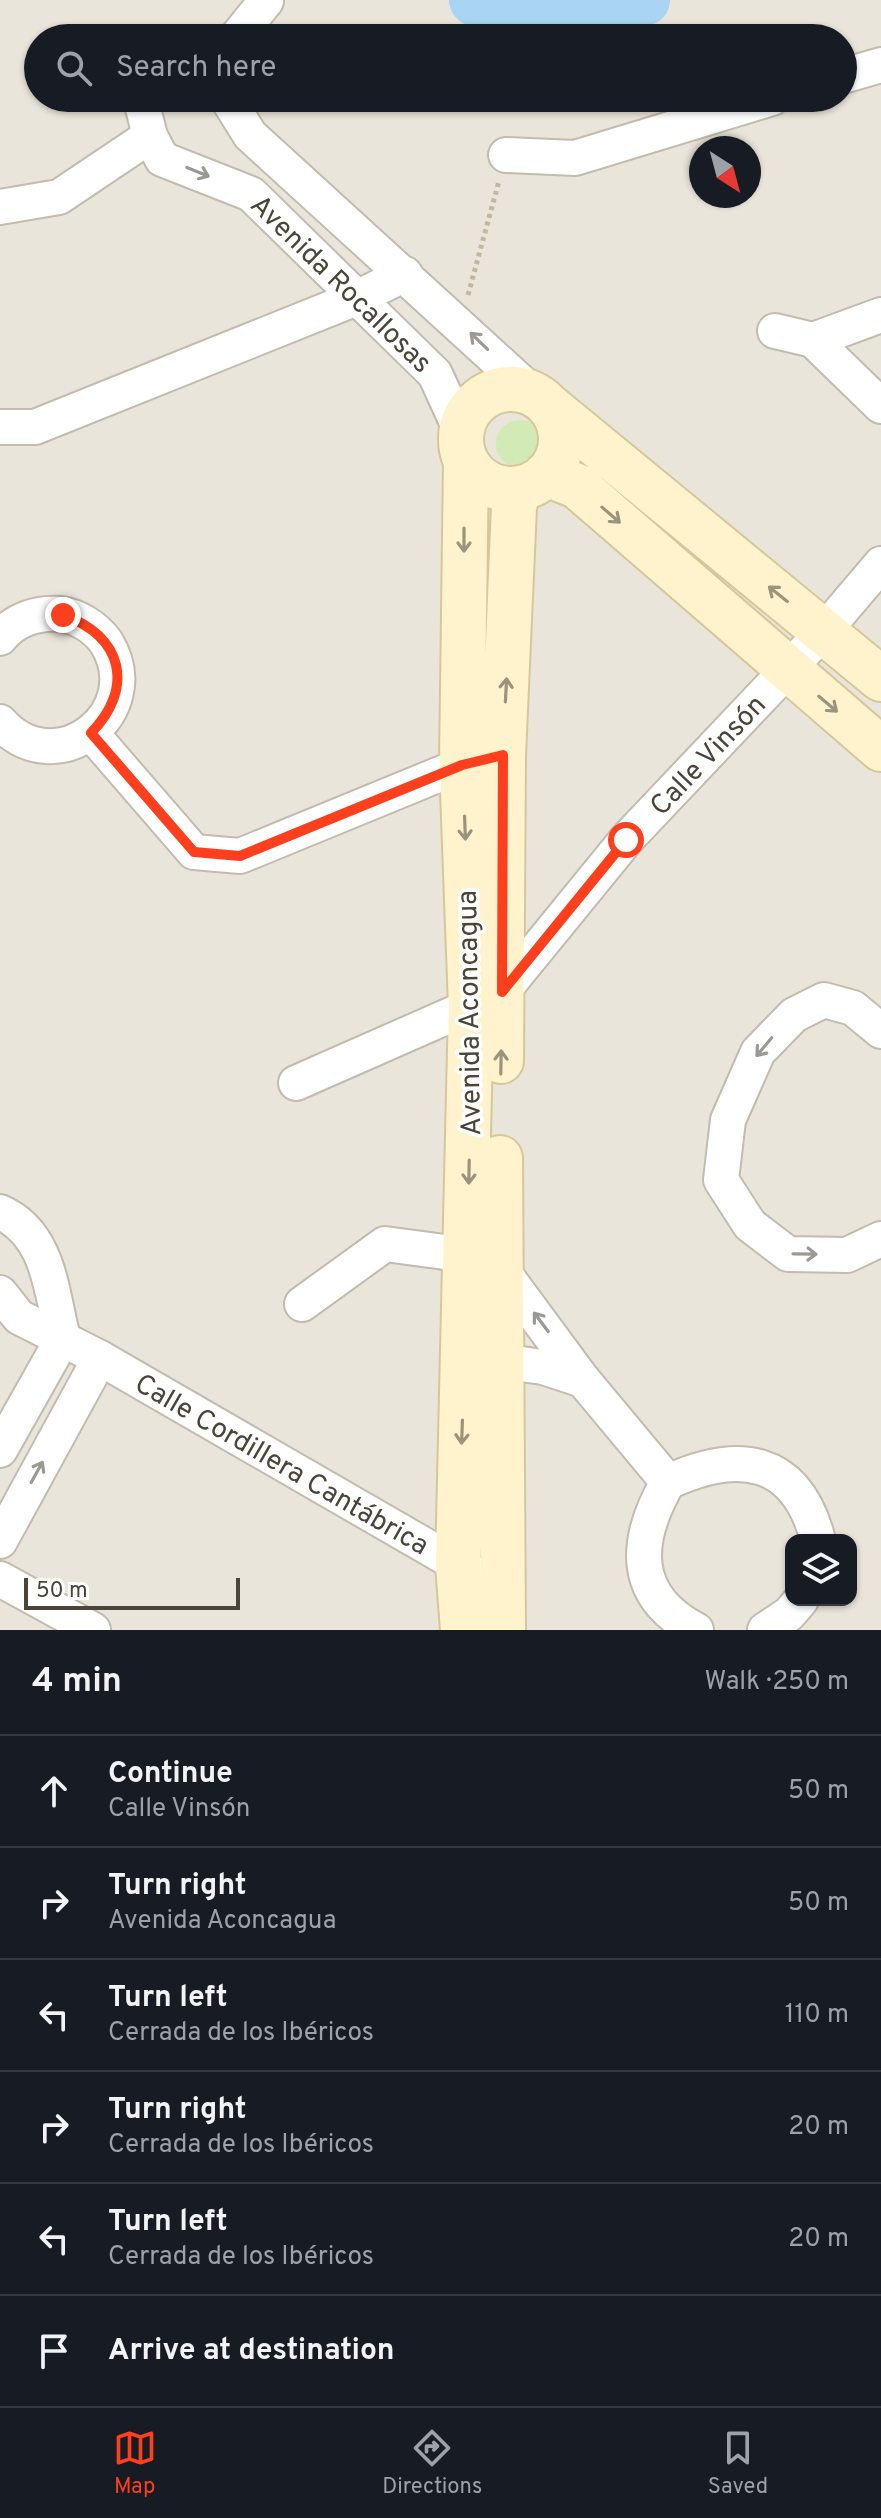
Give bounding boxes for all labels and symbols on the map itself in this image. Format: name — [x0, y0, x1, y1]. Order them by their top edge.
north arrow — [689, 136, 761, 208]
one-way arrow — [185, 166, 210, 180]
street label: Avenida Rocallosas — [241, 188, 438, 382]
one-way arrow — [469, 332, 489, 351]
one-way arrow — [600, 506, 620, 524]
one-way arrow — [456, 526, 471, 553]
one-way arrow — [768, 585, 789, 602]
route end — [45, 597, 81, 633]
one-way arrow — [498, 677, 513, 704]
street label: Calle Vinsón — [643, 688, 775, 825]
one-way arrow — [817, 695, 838, 713]
one-way arrow — [457, 814, 472, 841]
route start — [608, 822, 644, 858]
street label: Avenida Aconcagua — [451, 890, 491, 1136]
one-way arrow — [755, 1036, 773, 1057]
one-way arrow — [493, 1049, 509, 1076]
one-way arrow — [461, 1158, 477, 1185]
one-way arrow — [791, 1246, 818, 1262]
one-way arrow — [532, 1312, 549, 1333]
street label: Calle Cordillera Cantábrica — [127, 1367, 434, 1565]
one-way arrow — [455, 1418, 470, 1445]
one-way arrow — [30, 1461, 46, 1485]
scale bar — [24, 1574, 240, 1610]

